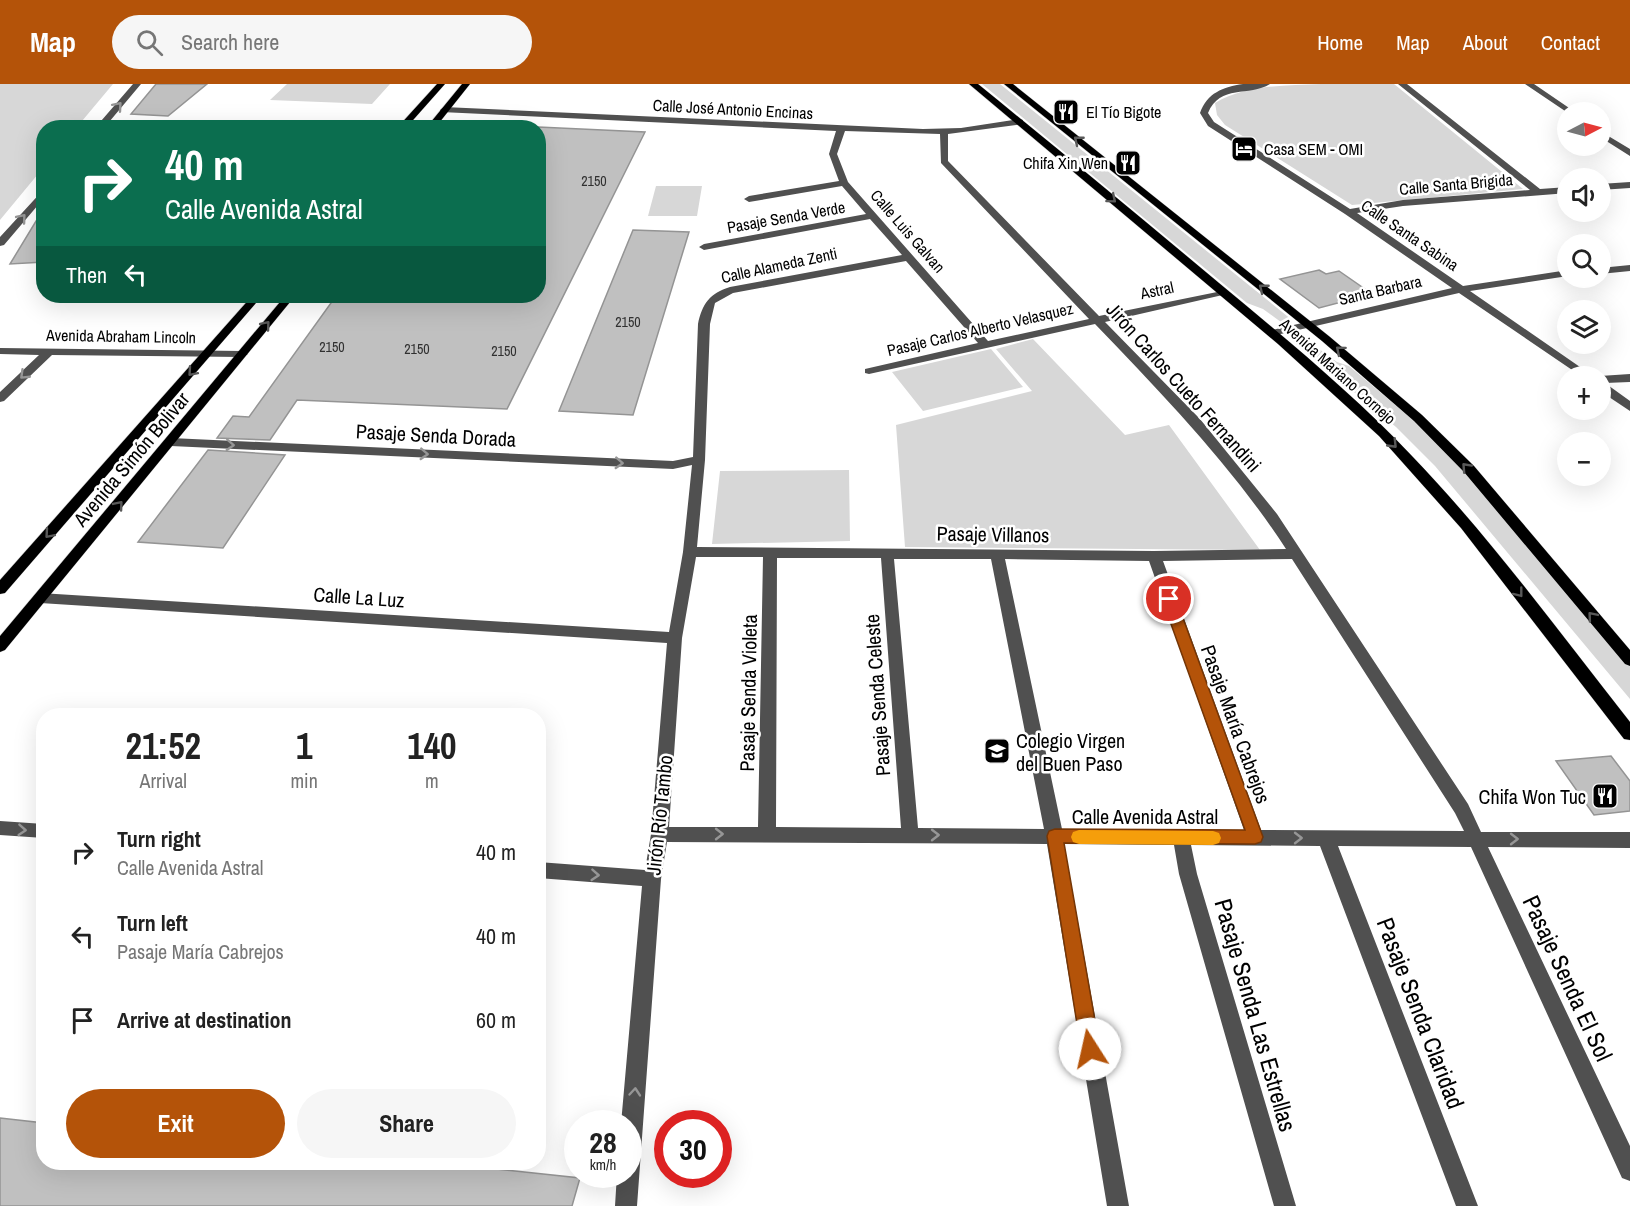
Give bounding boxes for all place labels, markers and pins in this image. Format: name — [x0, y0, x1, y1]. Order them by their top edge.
restaurant icon: El Tío Bigote — [1051, 97, 1081, 127]
place label: El Tío Bigote — [1086, 101, 1161, 123]
hotel icon: Casa SEM - OMI — [1229, 134, 1259, 164]
place label: Casa SEM - OMI — [1264, 138, 1363, 160]
restaurant icon: Chifa Xin Wen — [1113, 148, 1143, 178]
place label: Chifa Xin Wen — [1023, 152, 1108, 174]
pin — [1143, 573, 1194, 624]
place label: Colegio Virgen del Buen Paso — [1016, 727, 1125, 777]
school or university icon: Colegio Virgen del Buen Paso — [982, 736, 1012, 766]
restaurant icon: Chifa Won Tuc — [1590, 781, 1620, 811]
place label: Chifa Won Tuc — [1479, 783, 1586, 810]

